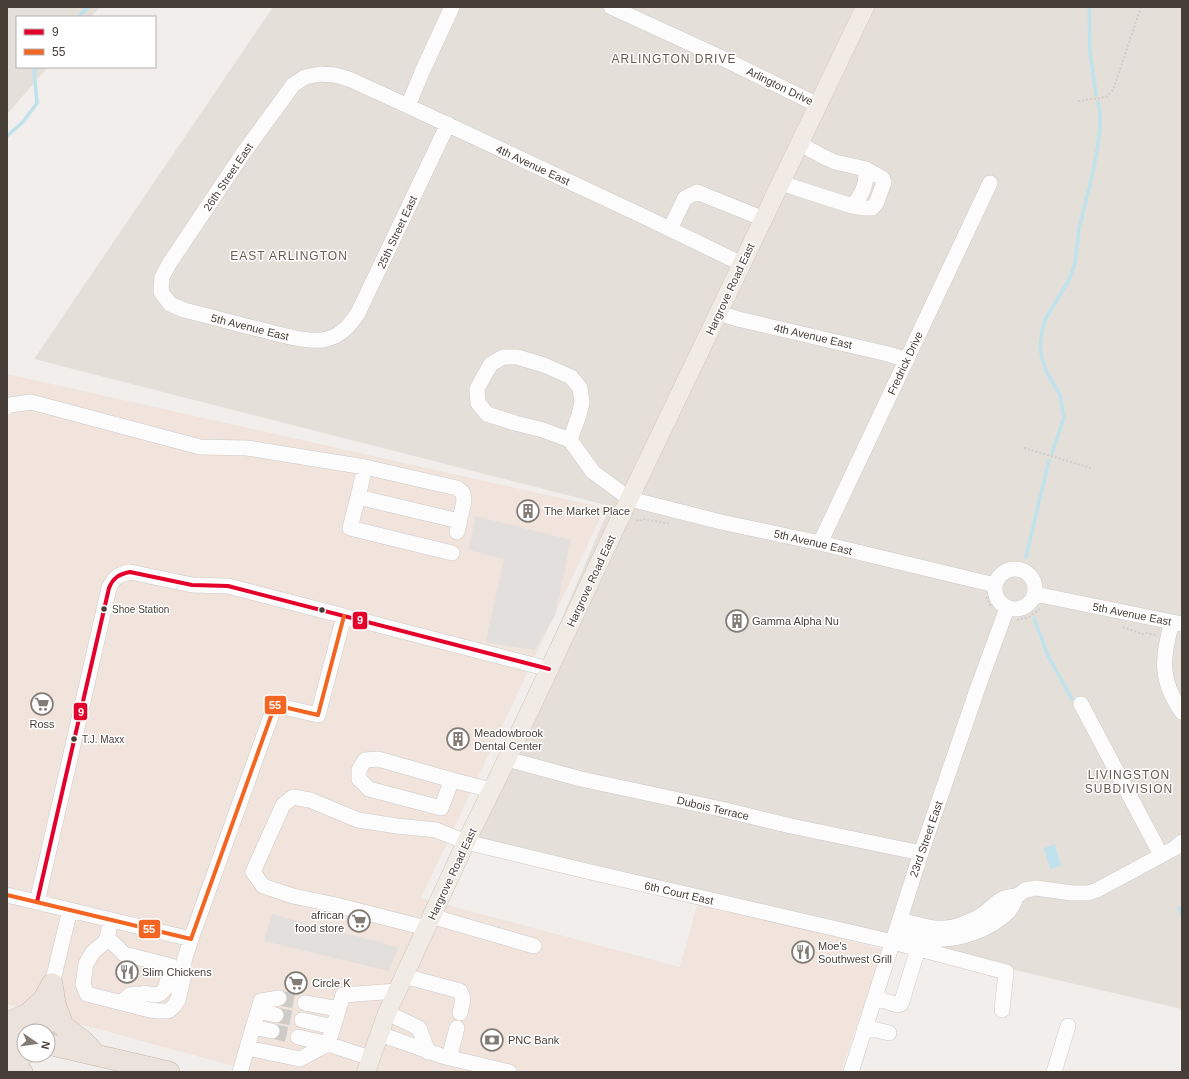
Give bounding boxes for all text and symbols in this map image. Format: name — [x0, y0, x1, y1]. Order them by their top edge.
legend — [16, 16, 156, 68]
text: 9 — [52, 25, 59, 39]
text: 55 — [52, 45, 66, 59]
district label: ARLINGTON DRIVE — [612, 52, 736, 66]
street label: Arlington Drive — [745, 65, 815, 107]
street label: 26th Street East — [201, 141, 255, 213]
street label: 4th Avenue East — [494, 143, 572, 187]
street label: 25th Street East — [375, 194, 419, 270]
street label: Hargrove Road East — [704, 241, 756, 337]
district label: EAST ARLINGTON — [230, 249, 348, 263]
street label: 5th Avenue East — [210, 312, 290, 342]
street label: 4th Avenue East — [773, 321, 853, 351]
street label: Fredrick Drive — [885, 329, 925, 397]
building icon: The Market Place — [515, 498, 541, 524]
place label: The Market Place — [544, 505, 630, 517]
street label: 5th Avenue East — [773, 527, 853, 557]
street label: Hargrove Road East — [565, 533, 617, 629]
street label: 5th Avenue East — [1092, 600, 1172, 628]
marker: Shoe Station — [99, 604, 109, 614]
place label: Shoe Station — [112, 604, 169, 615]
unlabelled marker — [317, 605, 327, 615]
building icon: Gamma Alpha Nu — [724, 608, 750, 634]
line badge: 9 — [352, 611, 368, 630]
text: 9 — [357, 614, 363, 626]
place label: Gamma Alpha Nu — [752, 615, 839, 627]
supermarket icon: Ross — [29, 691, 55, 717]
line badge: 55 — [264, 695, 287, 715]
text: 55 — [269, 699, 281, 711]
line badge: 9 — [73, 702, 88, 721]
text: 9 — [78, 706, 84, 718]
place label: Ross — [29, 718, 55, 730]
building icon: Meadowbrook Dental Center — [445, 726, 471, 752]
place label: Meadowbrook Dental Center — [474, 727, 544, 752]
marker: T.J. Maxx — [69, 734, 79, 744]
place label: T.J. Maxx — [82, 734, 124, 745]
district label: LIVINGSTON SUBDIVISION — [1085, 768, 1173, 796]
street label: Dubois Terrace — [676, 794, 750, 822]
street label: 23rd Street East — [907, 799, 945, 879]
street label: Hargrove Road East — [426, 826, 478, 922]
street label: 6th Court East — [643, 879, 715, 907]
supermarket icon: african food store — [346, 908, 372, 934]
place label: african food store — [295, 909, 344, 934]
line badge: 55 — [138, 919, 161, 939]
text: 55 — [143, 923, 155, 935]
restaurant icon: Moe's Southwest Grill — [790, 939, 816, 965]
place label: Moe's Southwest Grill — [818, 940, 892, 965]
restaurant icon: Slim Chickens — [114, 959, 140, 985]
place label: Slim Chickens — [142, 966, 212, 978]
supermarket icon: Circle K — [283, 970, 309, 996]
place label: Circle K — [312, 977, 351, 989]
north arrow — [16, 1023, 56, 1063]
bank icon: PNC Bank — [479, 1027, 505, 1053]
place label: PNC Bank — [508, 1034, 560, 1046]
text: N — [39, 1040, 52, 1051]

